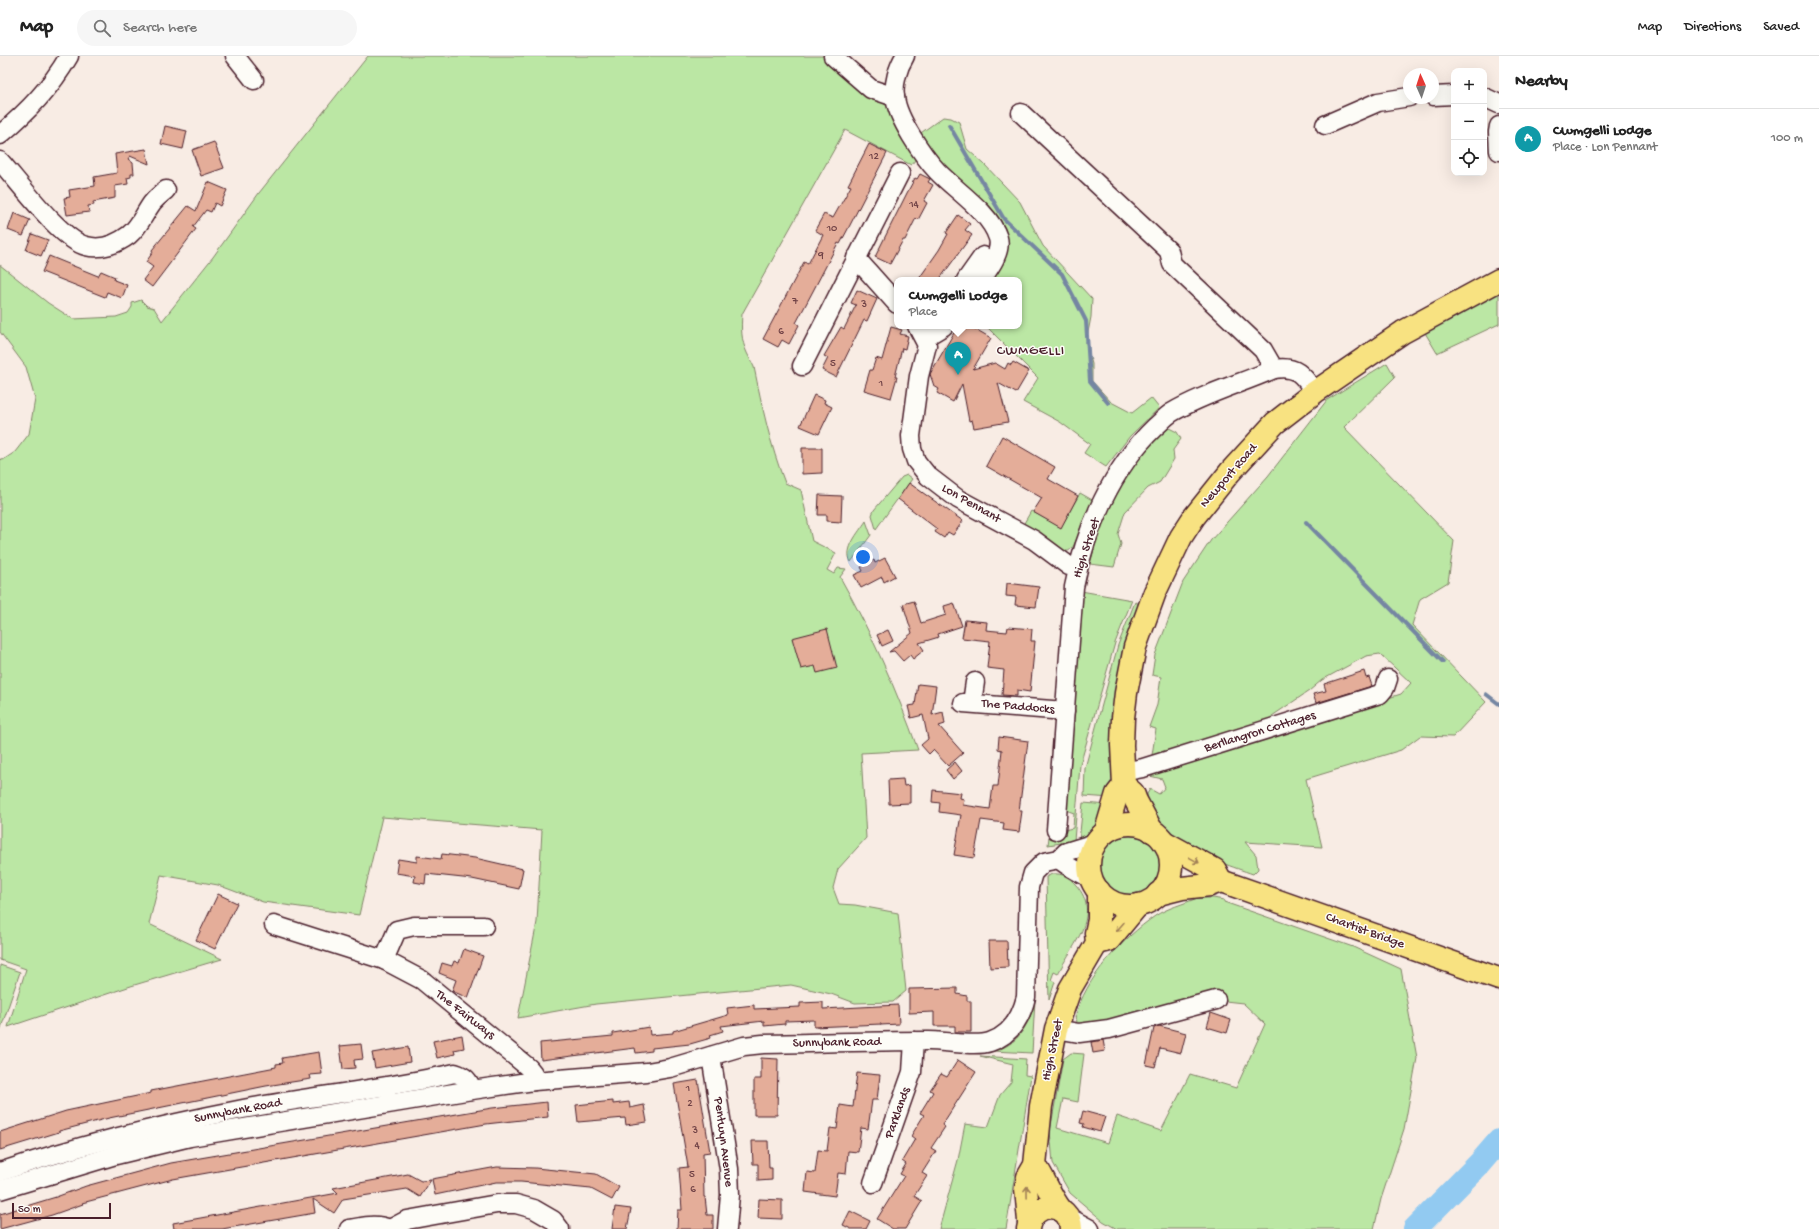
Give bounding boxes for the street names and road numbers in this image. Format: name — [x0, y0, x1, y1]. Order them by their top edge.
street label: Newport Road — [1197, 440, 1262, 511]
street label: Lon Pennant — [939, 481, 1005, 528]
street label: High Street — [1070, 514, 1104, 580]
street label: The Paddocks — [980, 696, 1056, 718]
street label: Berllangron Cottages — [1202, 708, 1319, 756]
street label: Chartist Bridge — [1323, 910, 1407, 952]
street label: The Fairways — [431, 986, 499, 1044]
street label: High Street — [1039, 1016, 1067, 1082]
street label: Sunnybank Road — [793, 1035, 883, 1051]
street label: Parklands — [881, 1084, 915, 1142]
street label: Sunnybank Road — [193, 1095, 284, 1127]
street label: Pentwyn Avenue — [710, 1095, 736, 1188]

